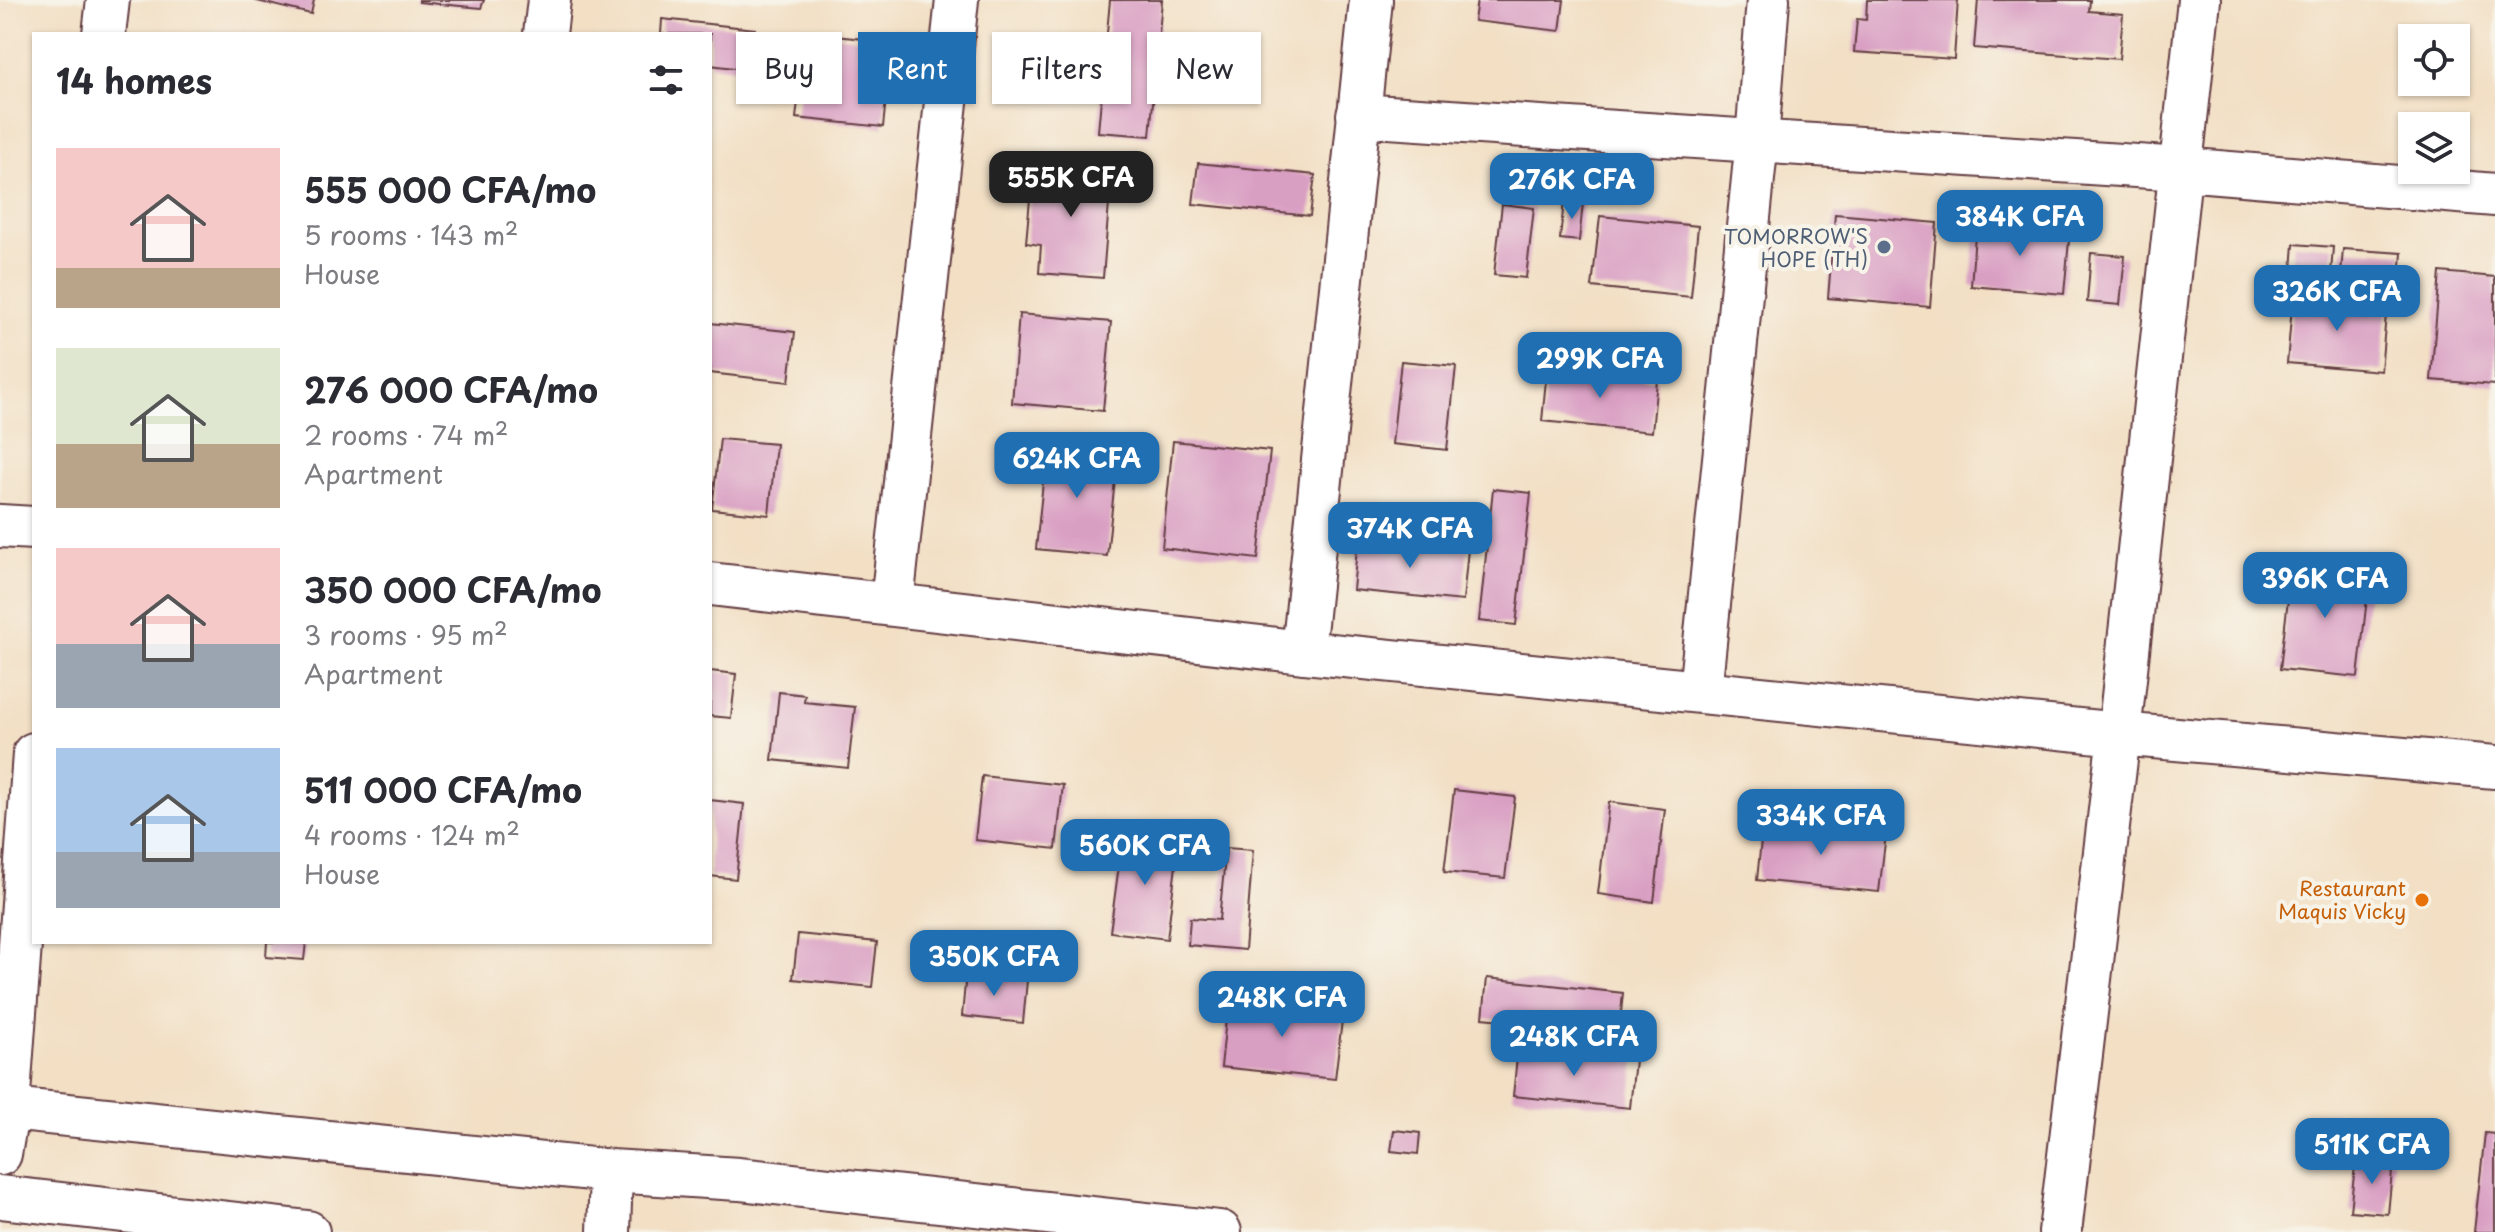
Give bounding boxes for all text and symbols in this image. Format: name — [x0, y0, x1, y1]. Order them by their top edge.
map controls — [2398, 24, 2470, 184]
button: locate — [2398, 24, 2470, 96]
chip: Buy — [736, 32, 842, 104]
chip: Rent — [858, 32, 976, 104]
chip: Filters — [992, 32, 1131, 104]
chip: New — [1147, 32, 1261, 104]
text: 14 homes — [56, 54, 212, 106]
icon: filters — [644, 58, 688, 102]
button: layers — [2398, 112, 2470, 184]
pin: 555K CFA — [988, 151, 1154, 219]
pin: 276K CFA — [1489, 153, 1655, 221]
text: 555K CFA — [1007, 157, 1135, 196]
text: 276K CFA — [1508, 159, 1636, 198]
text: 555 000 CFA/mo — [304, 163, 596, 215]
icon: home — [120, 180, 216, 276]
pin: 384K CFA — [1937, 190, 2103, 258]
text: 384K CFA — [1955, 196, 2085, 235]
text: 5 rooms · 143 m² — [304, 215, 519, 254]
place label: TOMORROW'S HOPE (TH) — [1724, 221, 1868, 274]
marker: TOMORROW'S HOPE (TH) — [1875, 238, 1893, 256]
text: House — [304, 254, 380, 293]
pin: 326K CFA — [2254, 265, 2420, 333]
text: 326K CFA — [2272, 271, 2402, 310]
pin: 299K CFA — [1517, 332, 1683, 400]
text: 299K CFA — [1536, 338, 1664, 377]
text: 276 000 CFA/mo — [304, 363, 598, 415]
icon: home — [120, 380, 216, 476]
text: 2 rooms · 74 m² — [304, 415, 508, 454]
pin: 624K CFA — [994, 432, 1160, 500]
text: 624K CFA — [1012, 438, 1142, 477]
text: Apartment — [304, 454, 443, 493]
pin: 374K CFA — [1327, 502, 1493, 570]
text: 374K CFA — [1346, 508, 1474, 547]
pin: 396K CFA — [2242, 552, 2408, 620]
text: 396K CFA — [2261, 558, 2389, 597]
text: 350 000 CFA/mo — [304, 563, 602, 615]
icon: home — [120, 580, 216, 676]
text: 3 rooms · 95 m² — [304, 615, 508, 654]
text: Apartment — [304, 654, 443, 693]
text: 511 000 CFA/mo — [304, 763, 582, 815]
icon: home — [120, 780, 216, 876]
pin: 334K CFA — [1738, 789, 1904, 857]
text: 334K CFA — [1755, 795, 1887, 834]
text: 4 rooms · 124 m² — [304, 815, 520, 854]
pin: 560K CFA — [1062, 819, 1228, 887]
text: 560K CFA — [1079, 825, 1211, 864]
text: House — [304, 854, 380, 893]
place label: Restaurant Maquis Vicky — [2278, 873, 2406, 926]
marker: Restaurant Maquis Vicky — [2413, 891, 2431, 909]
pin: 350K CFA — [911, 930, 1077, 998]
text: 350K CFA — [928, 936, 1060, 975]
pin: 248K CFA — [1199, 971, 1365, 1039]
text: 248K CFA — [1217, 977, 1347, 1016]
pin: 248K CFA — [1491, 1010, 1657, 1078]
text: 248K CFA — [1509, 1016, 1639, 1055]
pin: 511K CFA — [2289, 1118, 2455, 1186]
text: 511K CFA — [2313, 1124, 2431, 1163]

